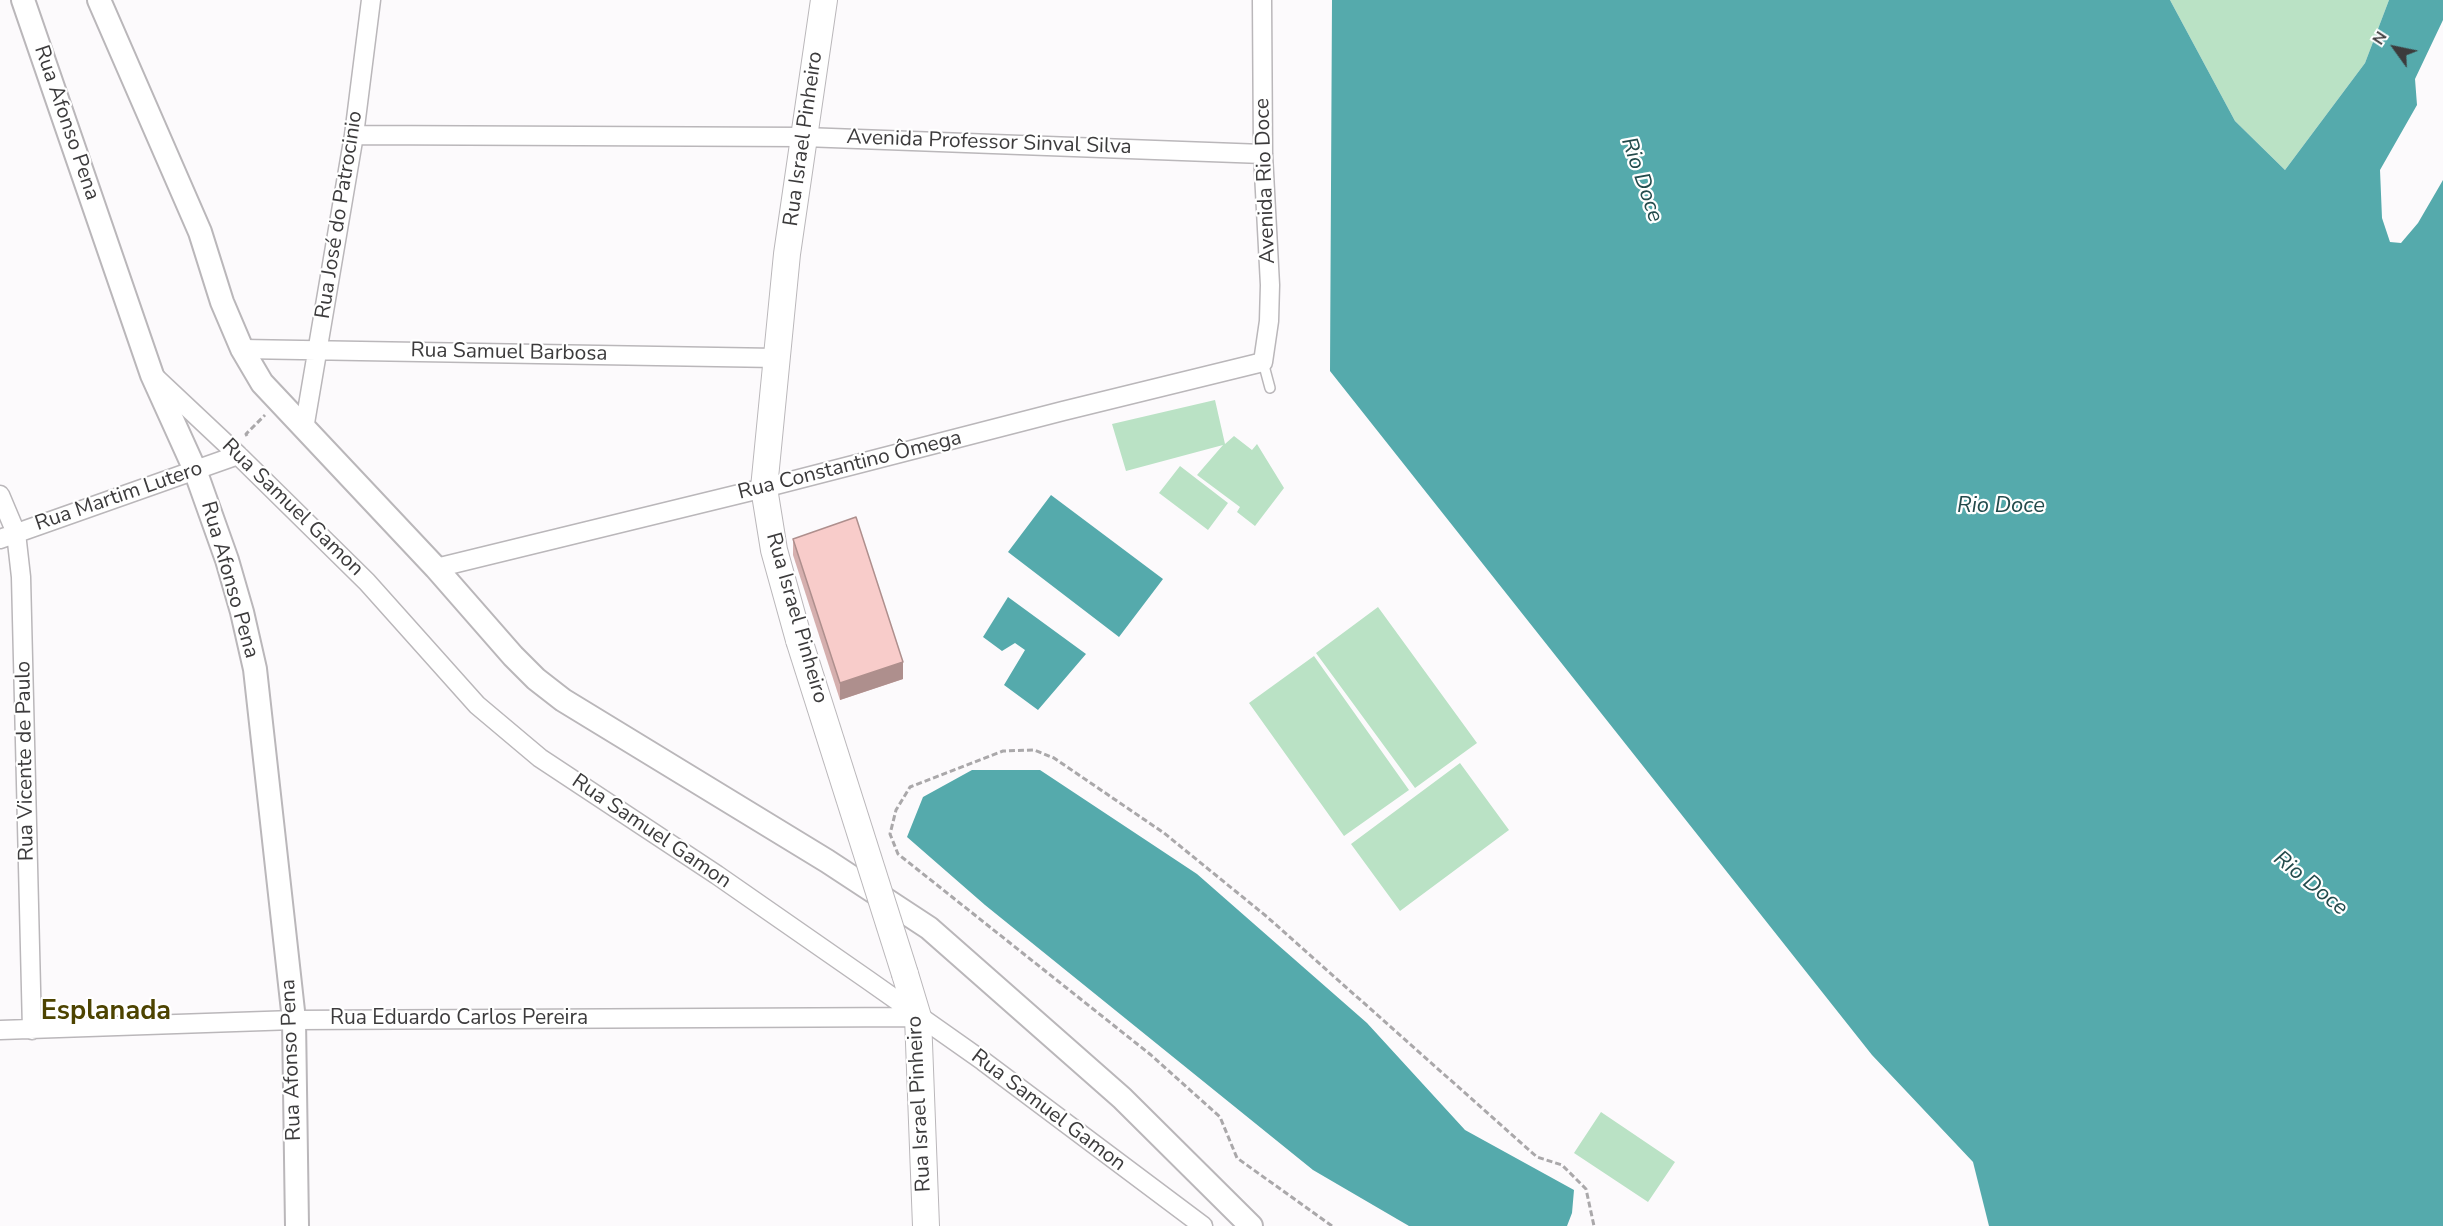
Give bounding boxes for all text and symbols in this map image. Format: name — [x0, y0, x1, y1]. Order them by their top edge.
north arrow — [2365, 18, 2425, 78]
text: N — [2367, 27, 2392, 49]
street label: Rua Afonso Pena — [28, 42, 104, 204]
street label: Rua Israel Pinheiro — [779, 50, 829, 228]
street label: Avenida Rio Doce — [1251, 98, 1281, 264]
street label: Rua José do Patrocinio — [311, 109, 369, 321]
street label: Avenida Professor Sinval Silva — [846, 125, 1132, 161]
water label: Rio Doce — [1614, 134, 1668, 226]
street label: Rua Samuel Barbosa — [410, 339, 608, 367]
street label: Rua Constantino Ômega — [736, 426, 964, 506]
street label: Rua Samuel Gamon — [216, 434, 368, 582]
street label: Rua Martim Lutero — [32, 457, 206, 537]
water label: Rio Doce — [1957, 494, 2045, 520]
street label: Rua Afonso Pena — [195, 499, 263, 661]
street label: Rua Israel Pinheiro — [760, 530, 832, 706]
street label: Rua Vicente de Paulo — [12, 661, 40, 861]
street label: Rua Samuel Gamon — [566, 769, 736, 895]
water label: Rio Doce — [2268, 846, 2352, 922]
street label: Rua Afonso Pena — [277, 979, 307, 1141]
district label: Esplanada — [41, 996, 171, 1028]
street label: Rua Eduardo Carlos Pereira — [330, 1006, 588, 1032]
street label: Rua Israel Pinheiro — [903, 1015, 937, 1193]
street label: Rua Samuel Gamon — [966, 1045, 1130, 1177]

